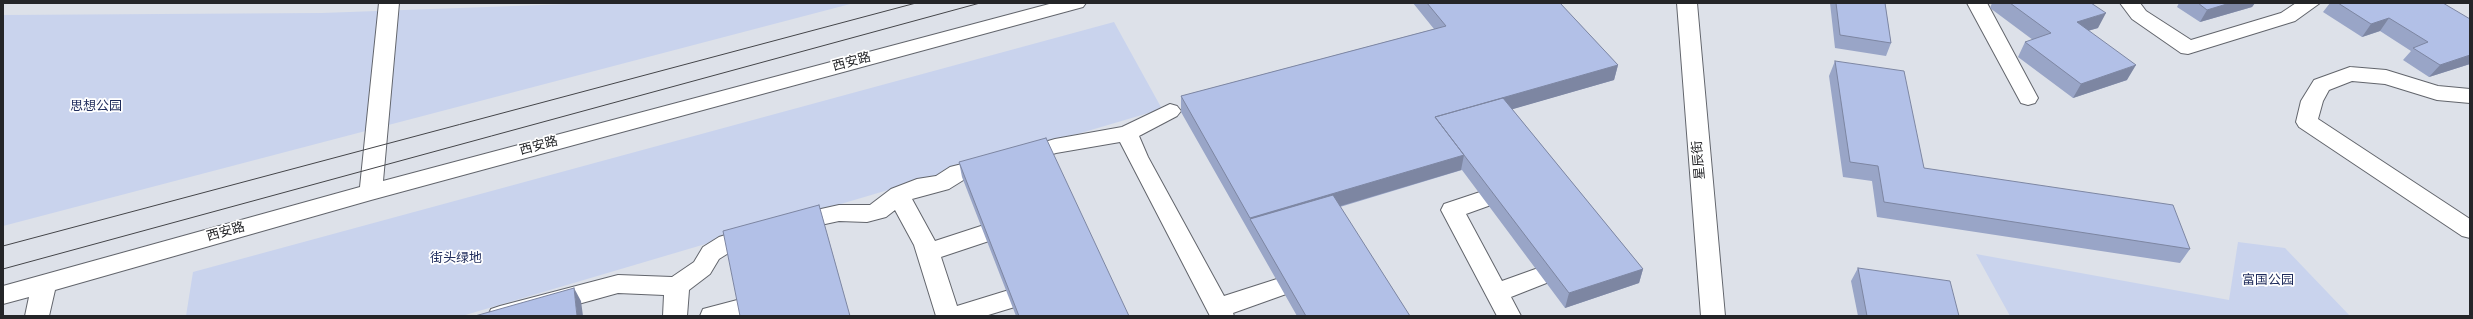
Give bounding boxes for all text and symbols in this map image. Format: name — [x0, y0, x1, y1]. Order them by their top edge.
street label: 西安路 — [831, 50, 873, 76]
park label: 思想公园 — [70, 99, 122, 115]
street label: 西安路 — [518, 134, 560, 160]
street label: 星辰街 — [1691, 140, 1709, 180]
street label: 西安路 — [205, 220, 247, 246]
park label: 街头绿地 — [430, 251, 482, 267]
park label: 富国公园 — [2242, 273, 2294, 289]

